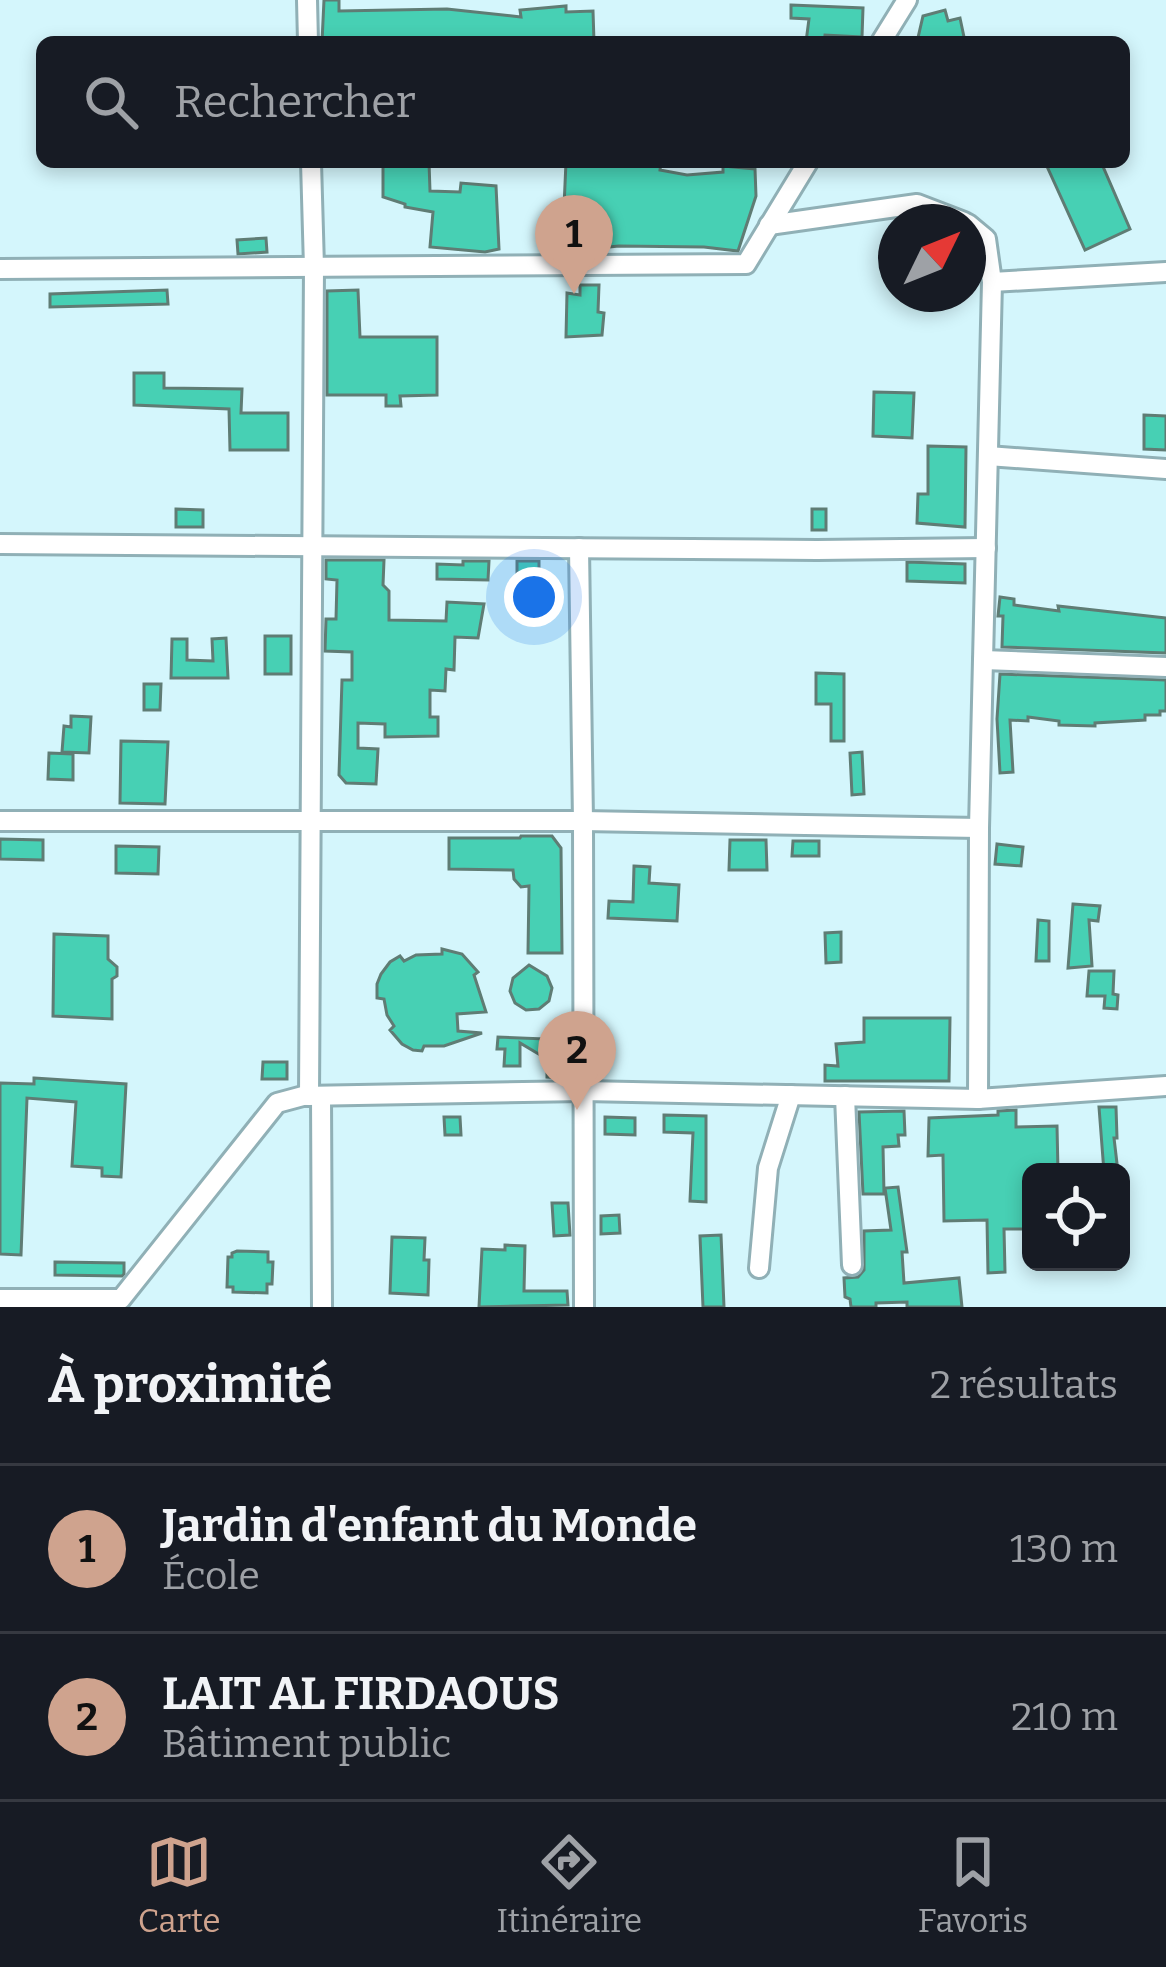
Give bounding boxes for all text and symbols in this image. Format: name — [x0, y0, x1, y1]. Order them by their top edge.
search box — [36, 36, 1130, 168]
icon: search — [78, 69, 144, 135]
text: Rechercher — [174, 75, 416, 129]
pin: 1 — [535, 195, 613, 294]
north arrow — [878, 204, 986, 312]
your location — [504, 567, 564, 627]
pin: 2 — [538, 1011, 616, 1110]
map controls — [1022, 1163, 1130, 1271]
button: locate — [1022, 1163, 1130, 1271]
text: À proximité — [48, 1354, 332, 1416]
text: 2 résultats — [930, 1362, 1118, 1408]
text: Jardin d'enfant du Monde — [162, 1499, 697, 1553]
text: 1 — [79, 1526, 95, 1572]
text: 130 m — [1010, 1526, 1118, 1572]
text: École — [162, 1553, 260, 1599]
text: LAIT AL FIRDAOUS — [162, 1667, 560, 1721]
text: 2 — [76, 1694, 98, 1740]
text: 210 m — [1011, 1694, 1118, 1740]
text: Bâtiment public — [162, 1721, 451, 1767]
tab: Carte — [138, 1829, 221, 1941]
tab: Itinéraire — [496, 1829, 642, 1941]
tab: Favoris — [918, 1829, 1028, 1941]

